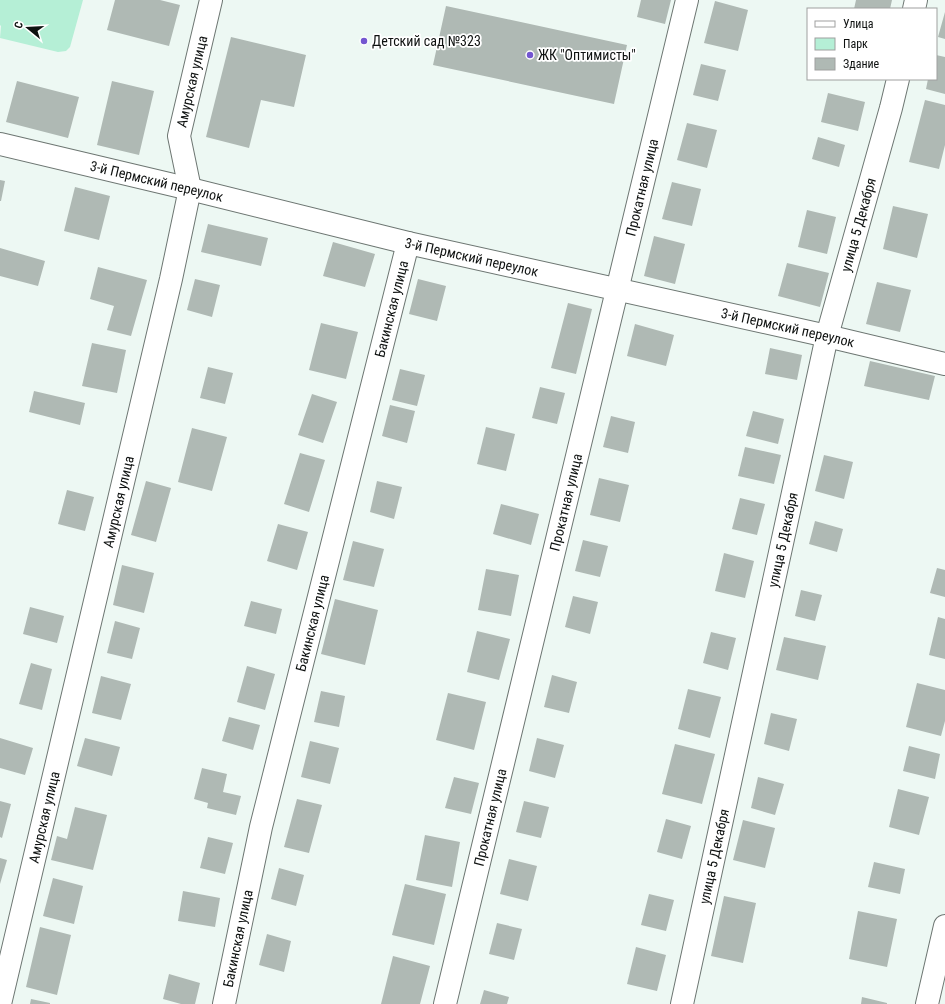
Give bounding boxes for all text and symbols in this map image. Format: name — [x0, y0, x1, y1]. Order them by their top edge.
north arrow — [8, 8, 48, 48]
legend — [807, 8, 937, 80]
text: Улица — [843, 17, 874, 31]
text: С — [12, 20, 26, 30]
place label: Детский сад №323 — [372, 33, 481, 49]
street label: Амурская улица — [173, 34, 210, 129]
marker: Детский сад №323 — [359, 36, 369, 46]
text: Парк — [843, 37, 868, 51]
place label: ЖК "Оптимисты" — [538, 47, 636, 63]
marker: ЖК "Оптимисты" — [525, 50, 535, 60]
text: Здание — [843, 57, 880, 71]
street label: Прокатная улица — [622, 137, 661, 238]
street label: 3-й Пермский переулок — [89, 158, 225, 205]
street label: улица 5 Декабря — [837, 176, 879, 274]
street label: 3-й Пермский переулок — [403, 235, 540, 280]
street label: Бакинская улица — [372, 259, 411, 359]
street label: 3-й Пермский переулок — [720, 305, 856, 350]
street label: Прокатная улица — [546, 452, 585, 553]
street label: Амурская улица — [100, 454, 137, 549]
street label: улица 5 Декабря — [765, 491, 801, 589]
street label: Бакинская улица — [292, 573, 332, 673]
street label: Прокатная улица — [471, 767, 509, 868]
street label: Амурская улица — [26, 770, 63, 865]
street label: улица 5 Декабря — [696, 807, 732, 905]
street label: Бакинская улица — [220, 888, 256, 989]

